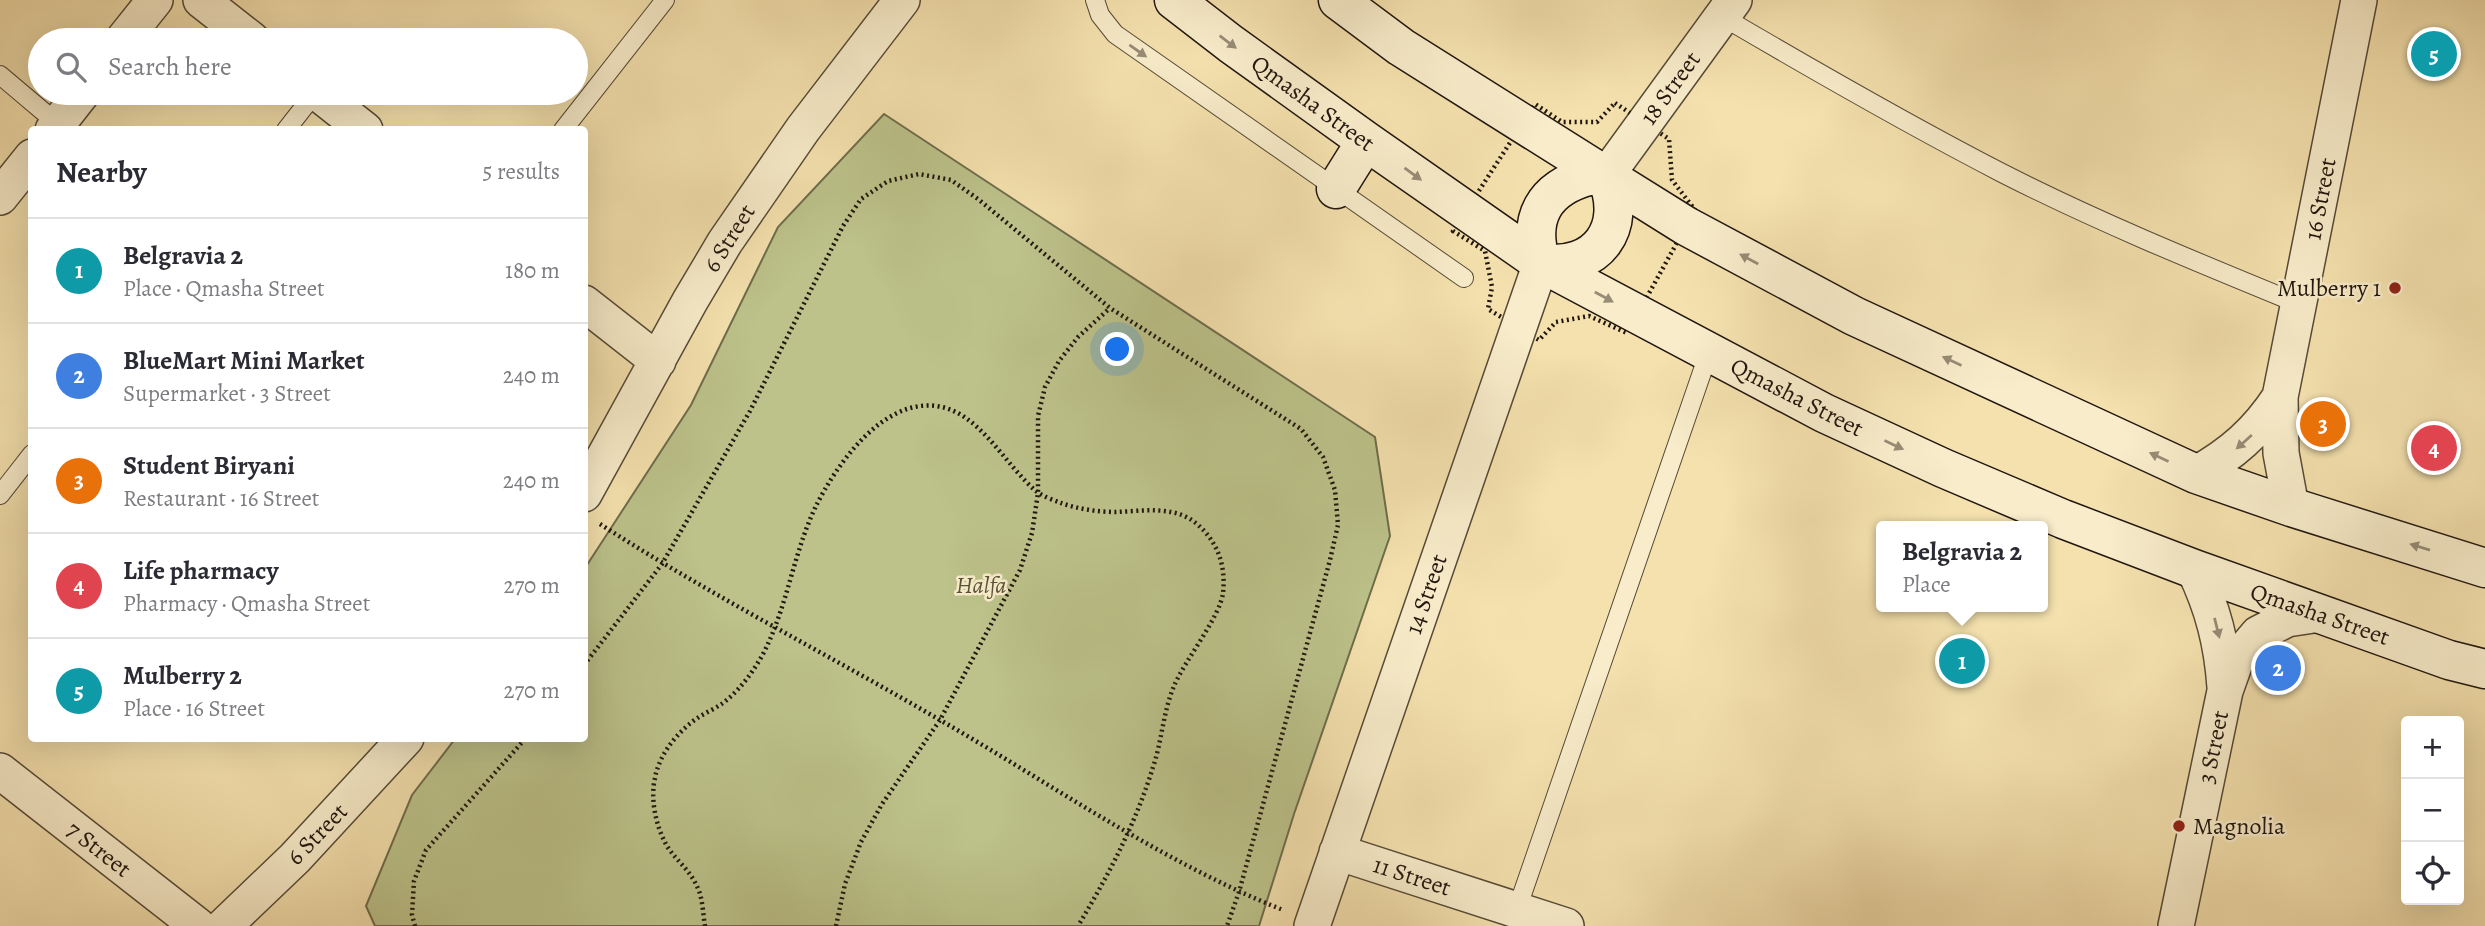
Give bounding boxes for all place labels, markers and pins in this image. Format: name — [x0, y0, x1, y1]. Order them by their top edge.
pin: 5 — [2411, 28, 2457, 80]
place label: Mulberry 1 — [2277, 272, 2381, 304]
marker: Mulberry 1 — [2387, 280, 2403, 296]
pin: 3 — [2300, 398, 2346, 450]
pin: 4 — [2411, 422, 2457, 474]
pin: 1 — [1939, 635, 1985, 687]
pin: 2 — [2255, 642, 2301, 694]
place label: Magnolia — [2193, 810, 2286, 842]
marker: Magnolia — [2171, 818, 2187, 834]

